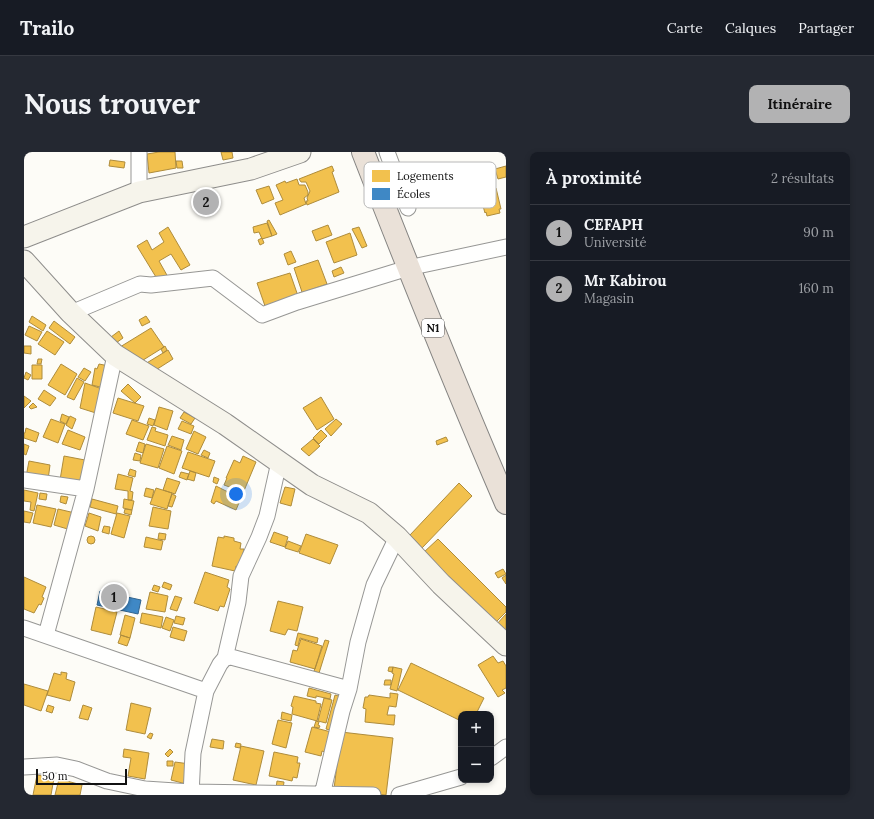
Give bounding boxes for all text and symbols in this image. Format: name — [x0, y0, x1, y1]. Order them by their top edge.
text: Trailo — [20, 16, 74, 40]
text: Carte — [667, 19, 703, 37]
text: Calques — [725, 19, 776, 37]
text: Partager — [798, 19, 854, 37]
button: Itinéraire — [749, 85, 850, 123]
text: Nous trouver — [24, 86, 200, 122]
legend — [364, 162, 496, 208]
text: À proximité — [546, 167, 642, 189]
text: Logements — [397, 169, 454, 183]
text: 2 résultats — [771, 170, 834, 187]
pin: 2 — [193, 187, 219, 217]
text: Écoles — [397, 187, 430, 201]
text: CEFAPH — [584, 215, 643, 234]
text: 1 — [556, 224, 562, 241]
text: 90 m — [803, 224, 834, 241]
text: Université — [584, 234, 646, 251]
text: Mr Kabirou — [584, 271, 666, 290]
text: 2 — [556, 280, 562, 297]
text: 160 m — [799, 280, 834, 297]
text: Magasin — [584, 290, 634, 307]
road number: N1 — [422, 319, 444, 337]
your location — [226, 484, 246, 504]
pin: 1 — [101, 582, 127, 612]
map controls — [458, 711, 494, 783]
button: + — [458, 711, 494, 747]
button: − — [458, 747, 494, 783]
scale bar — [36, 767, 127, 786]
text: 50 m — [42, 769, 68, 783]

